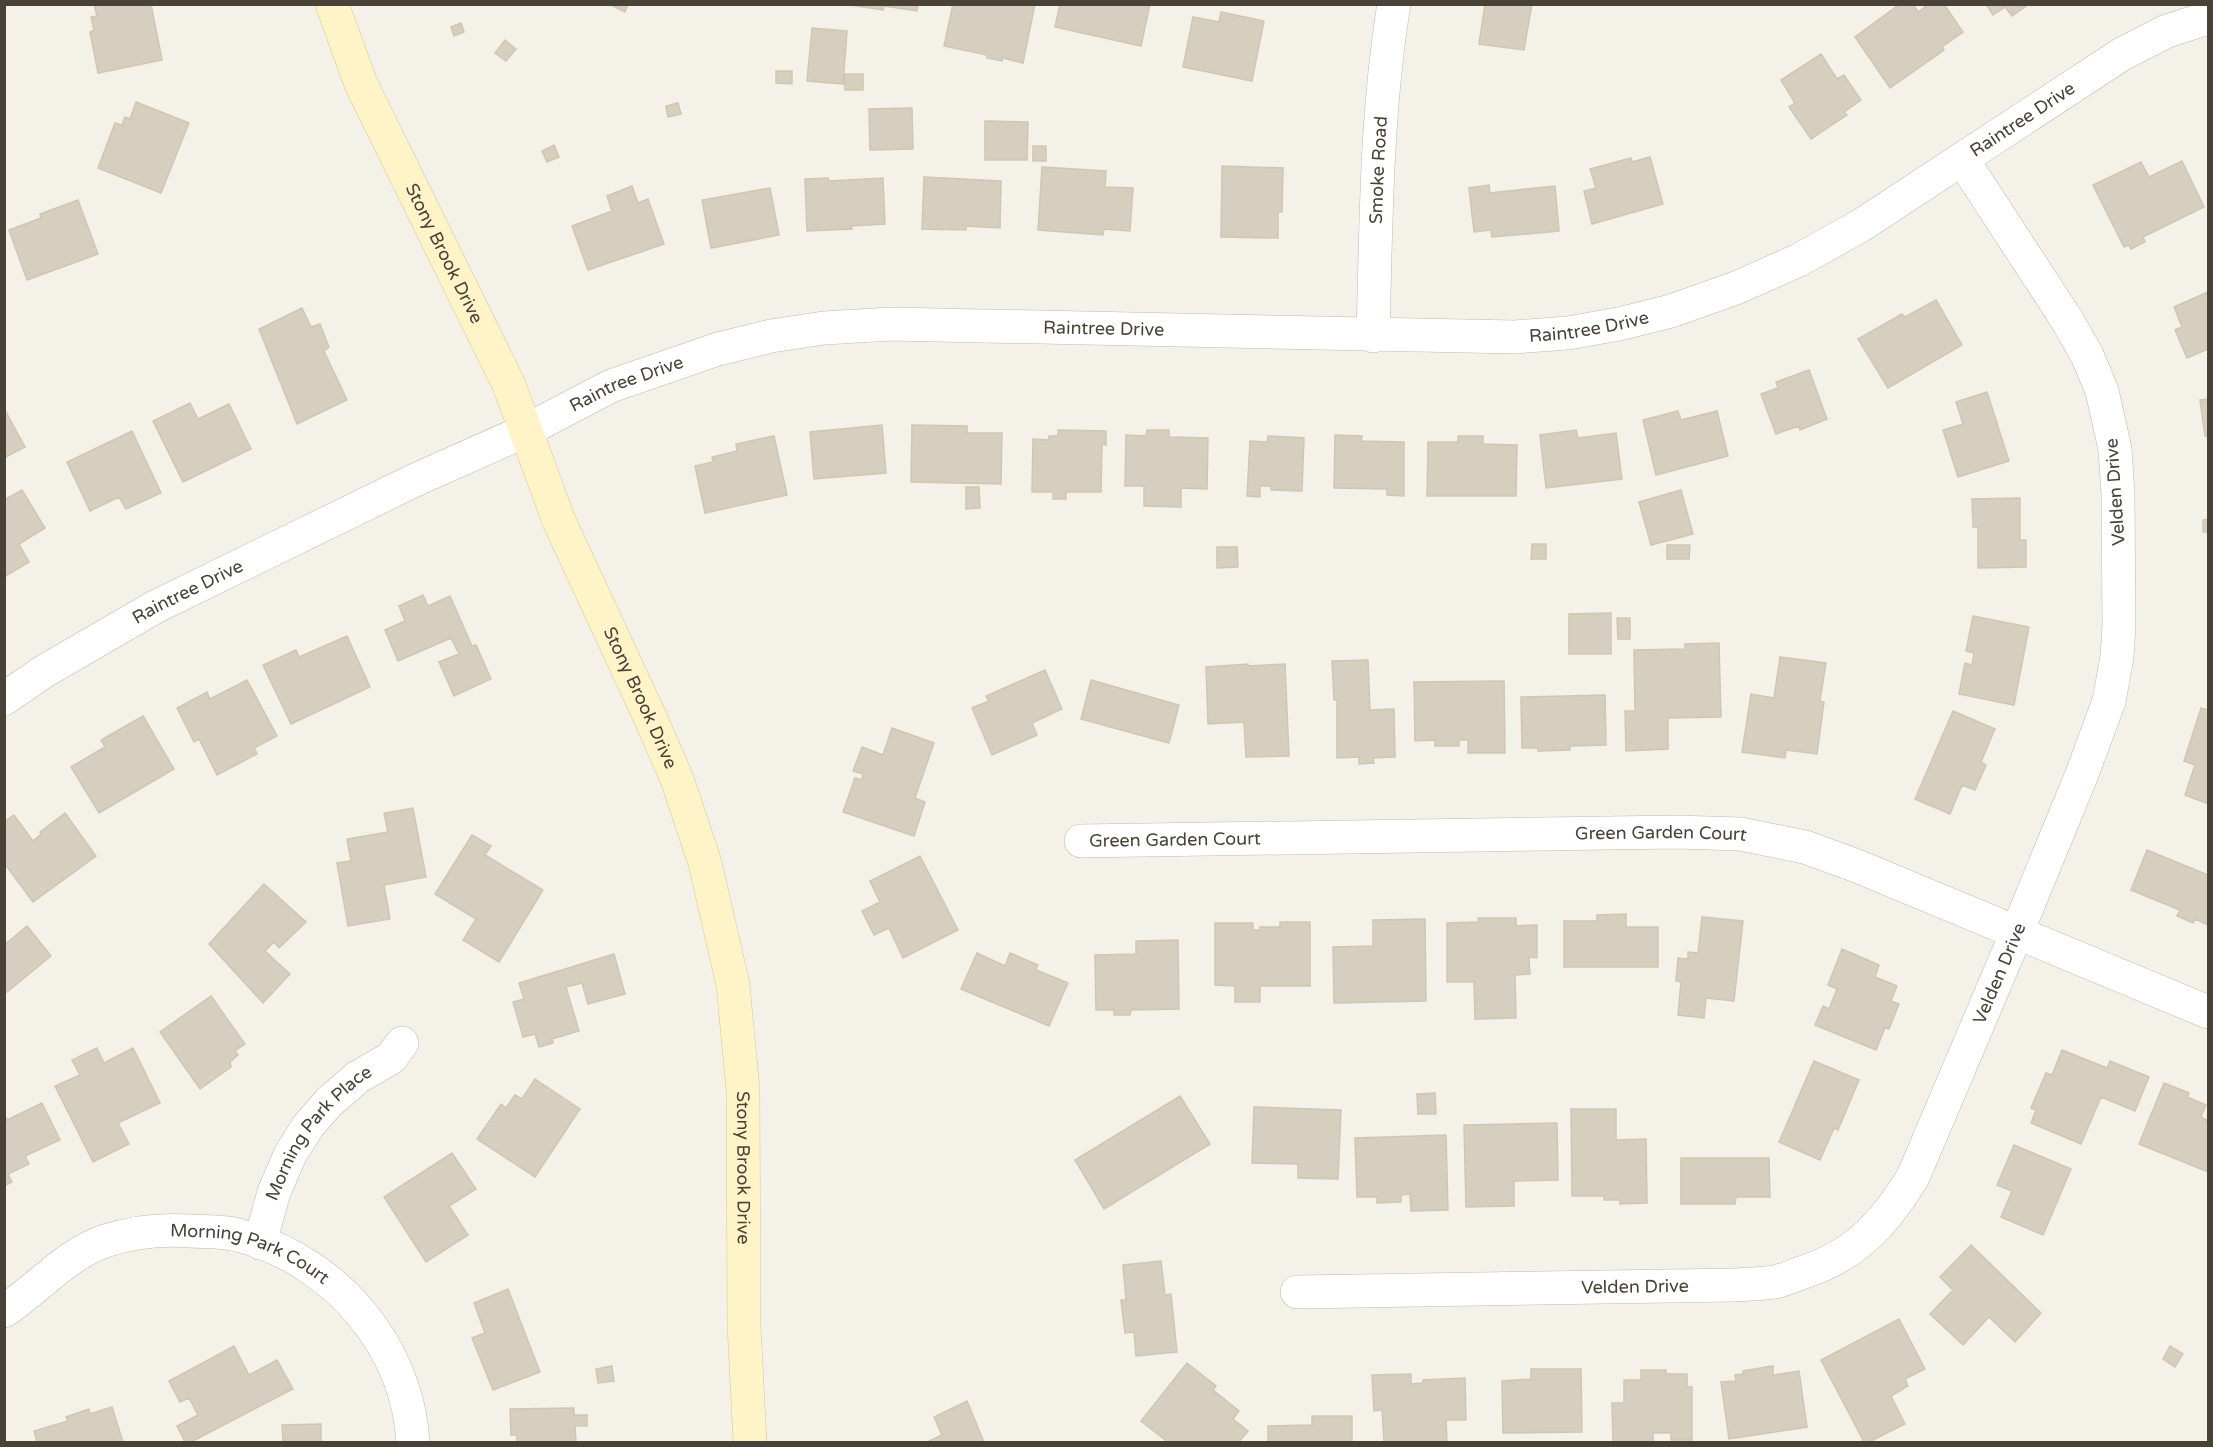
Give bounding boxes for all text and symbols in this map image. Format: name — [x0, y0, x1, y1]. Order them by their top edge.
street label: Raintree Drive — [1966, 77, 2079, 162]
street label: Smoke Road — [1365, 115, 1392, 224]
street label: Stony Brook Drive — [401, 180, 488, 327]
street label: Raintree Drive — [1528, 306, 1651, 347]
street label: Raintree Drive — [1043, 316, 1164, 341]
street label: Raintree Drive — [566, 351, 686, 417]
street label: Velden Drive — [2100, 438, 2130, 546]
street label: Raintree Drive — [128, 555, 247, 629]
street label: Stony Brook Drive — [599, 623, 682, 772]
street label: Green Garden Court — [1575, 821, 1749, 846]
street label: Green Garden Court — [1089, 827, 1261, 852]
street label: Velden Drive — [1968, 920, 2031, 1027]
street label: Morning Park Place — [261, 1060, 376, 1204]
street label: Stony Brook Drive — [732, 1091, 755, 1244]
street label: Morning Park Court — [170, 1219, 334, 1289]
street label: Velden Drive — [1581, 1275, 1689, 1298]

